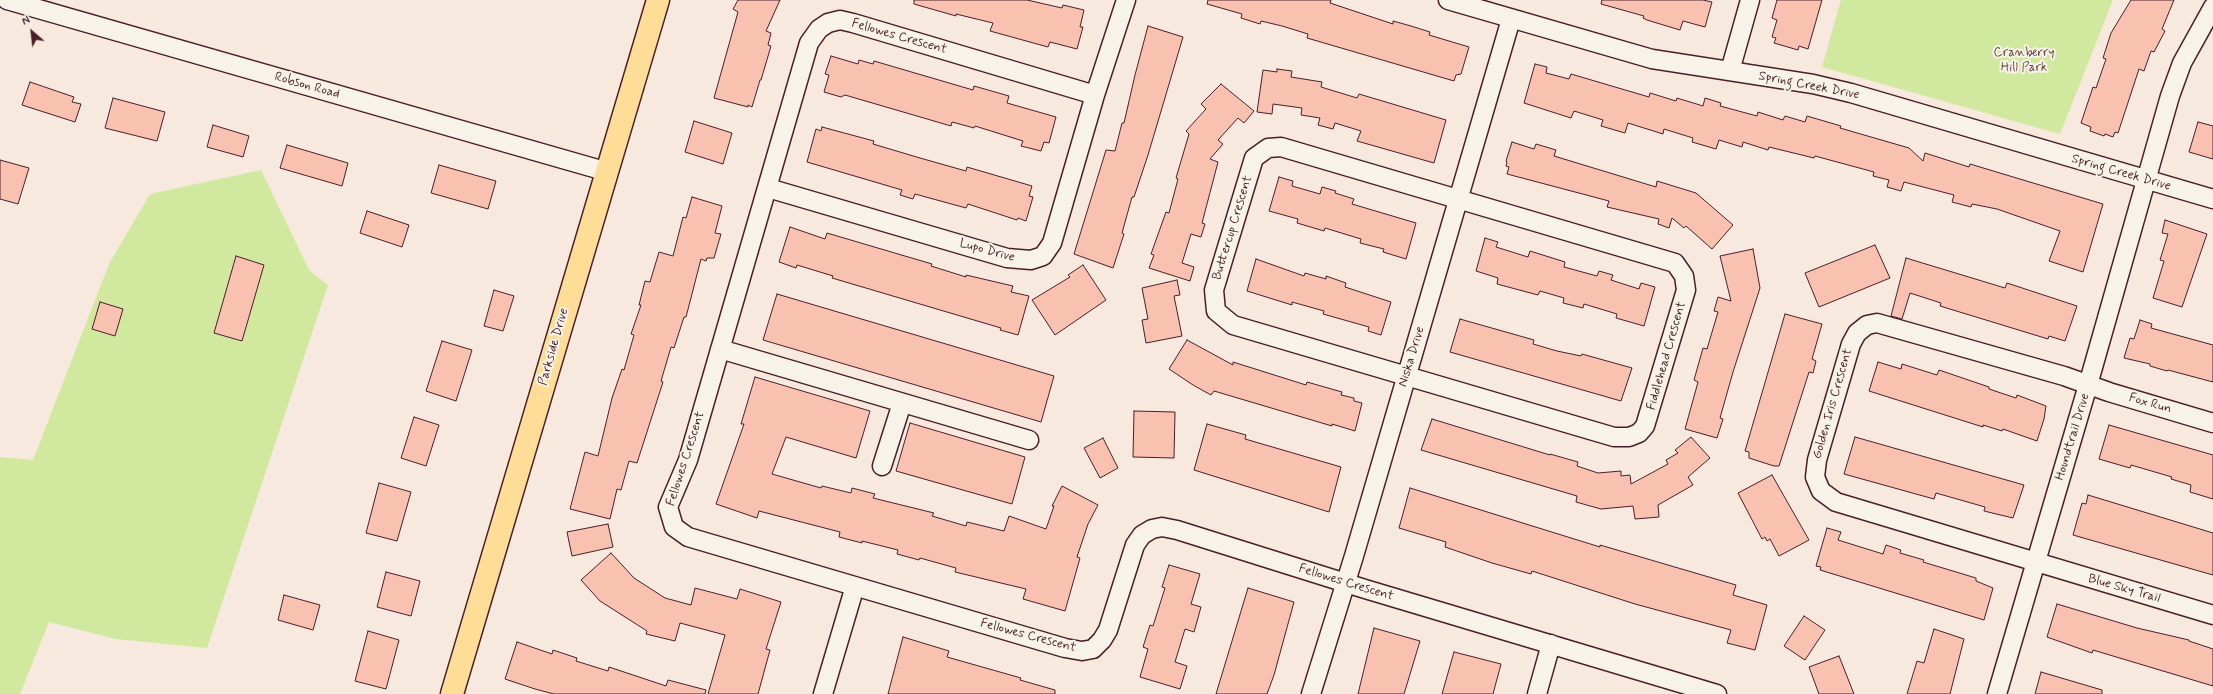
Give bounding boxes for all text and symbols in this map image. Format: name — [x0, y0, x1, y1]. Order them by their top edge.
north arrow — [12, 12, 52, 52]
text: N — [20, 14, 33, 29]
street label: Fellowes Crescent — [850, 16, 948, 58]
park label: Cranberry Hill Park — [1994, 45, 2054, 76]
street label: Robson Road — [273, 69, 341, 103]
street label: Spring Creek Drive — [1757, 69, 1861, 103]
street label: Spring Creek Drive — [2070, 151, 2172, 195]
street label: Buttercup Crescent — [1210, 174, 1256, 282]
street label: Lupo Drive — [958, 236, 1016, 266]
street label: Fiddlehead Crescent — [1644, 300, 1690, 412]
street label: Parkside Drive — [536, 307, 572, 387]
street label: Niska Drive — [1395, 325, 1429, 389]
street label: Golden Iris Crescent — [1810, 347, 1856, 461]
street label: Fox Run — [2127, 390, 2173, 418]
street label: Houndtrail Drive — [2052, 392, 2094, 482]
street label: Fellowes Crescent — [663, 410, 709, 508]
street label: Fellowes Crescent — [1297, 561, 1395, 605]
street label: Blue Sky Trail — [2086, 571, 2162, 607]
street label: Fellowes Crescent — [978, 616, 1078, 656]

